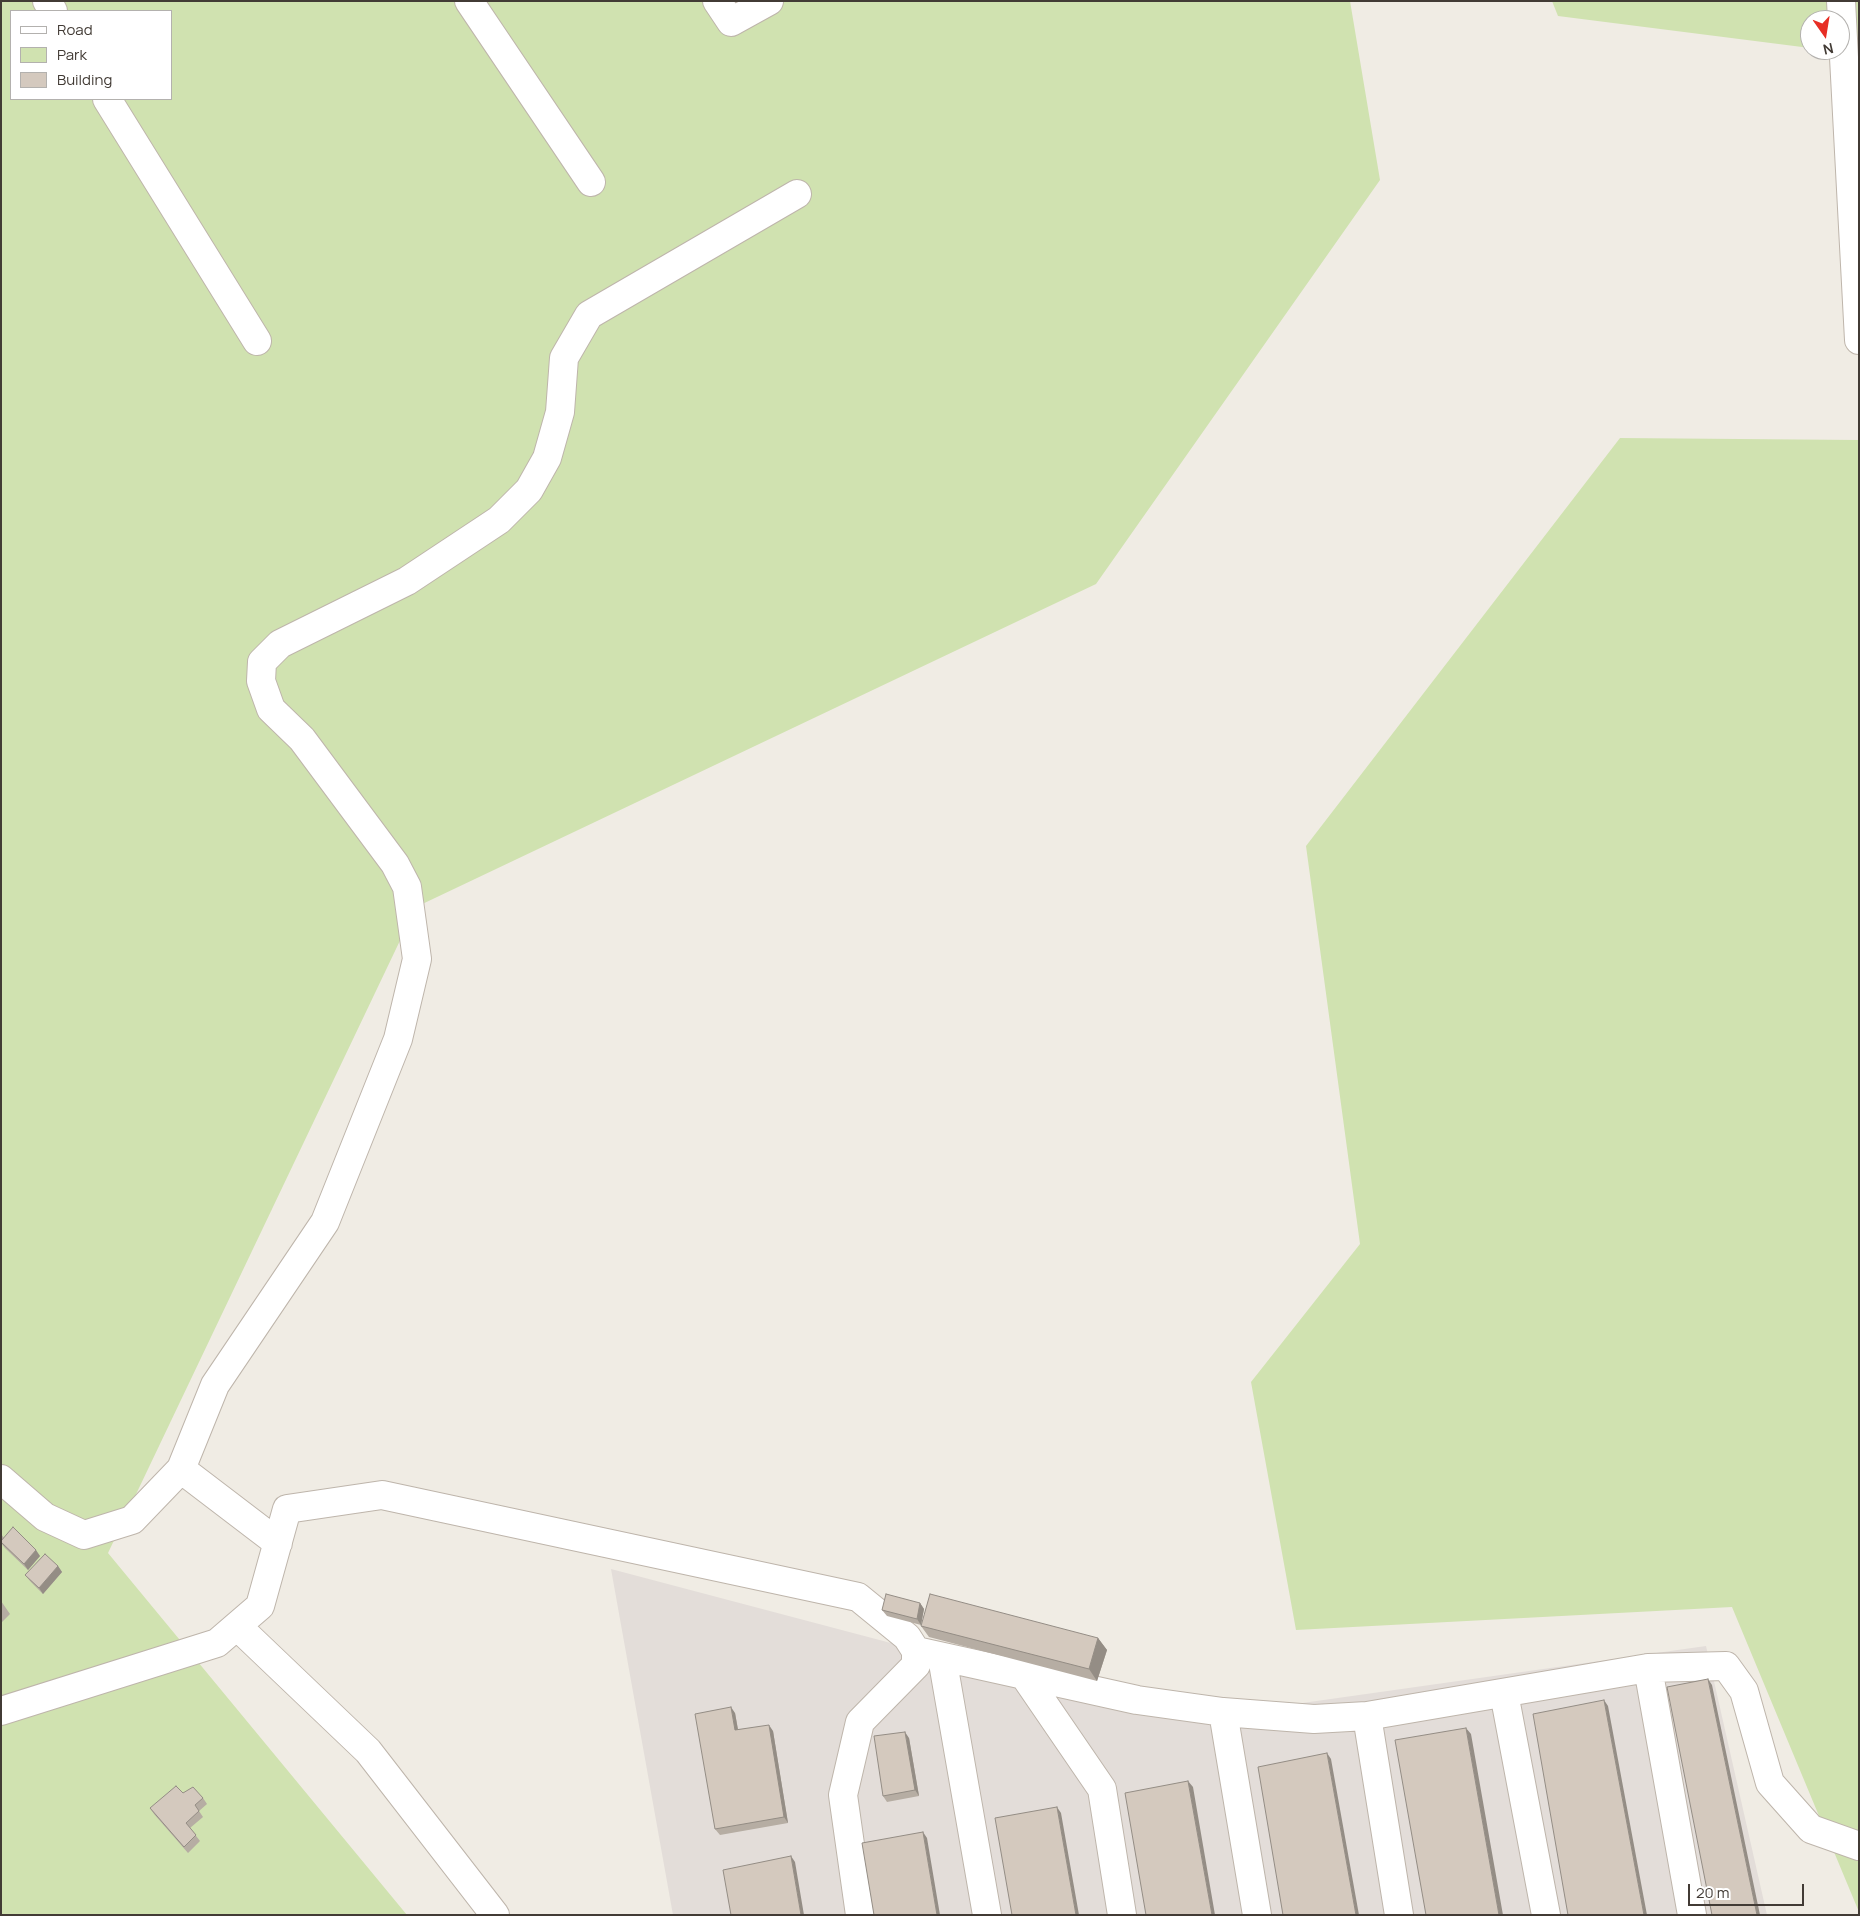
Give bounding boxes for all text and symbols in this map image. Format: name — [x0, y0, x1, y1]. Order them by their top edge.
legend — [10, 10, 172, 100]
north arrow — [1800, 10, 1850, 60]
text: Road — [57, 19, 93, 40]
text: N — [1821, 39, 1835, 60]
text: Park — [57, 44, 87, 65]
text: Building — [57, 69, 112, 90]
scale bar — [1690, 1874, 1806, 1906]
text: 20 m — [1696, 1882, 1729, 1903]

